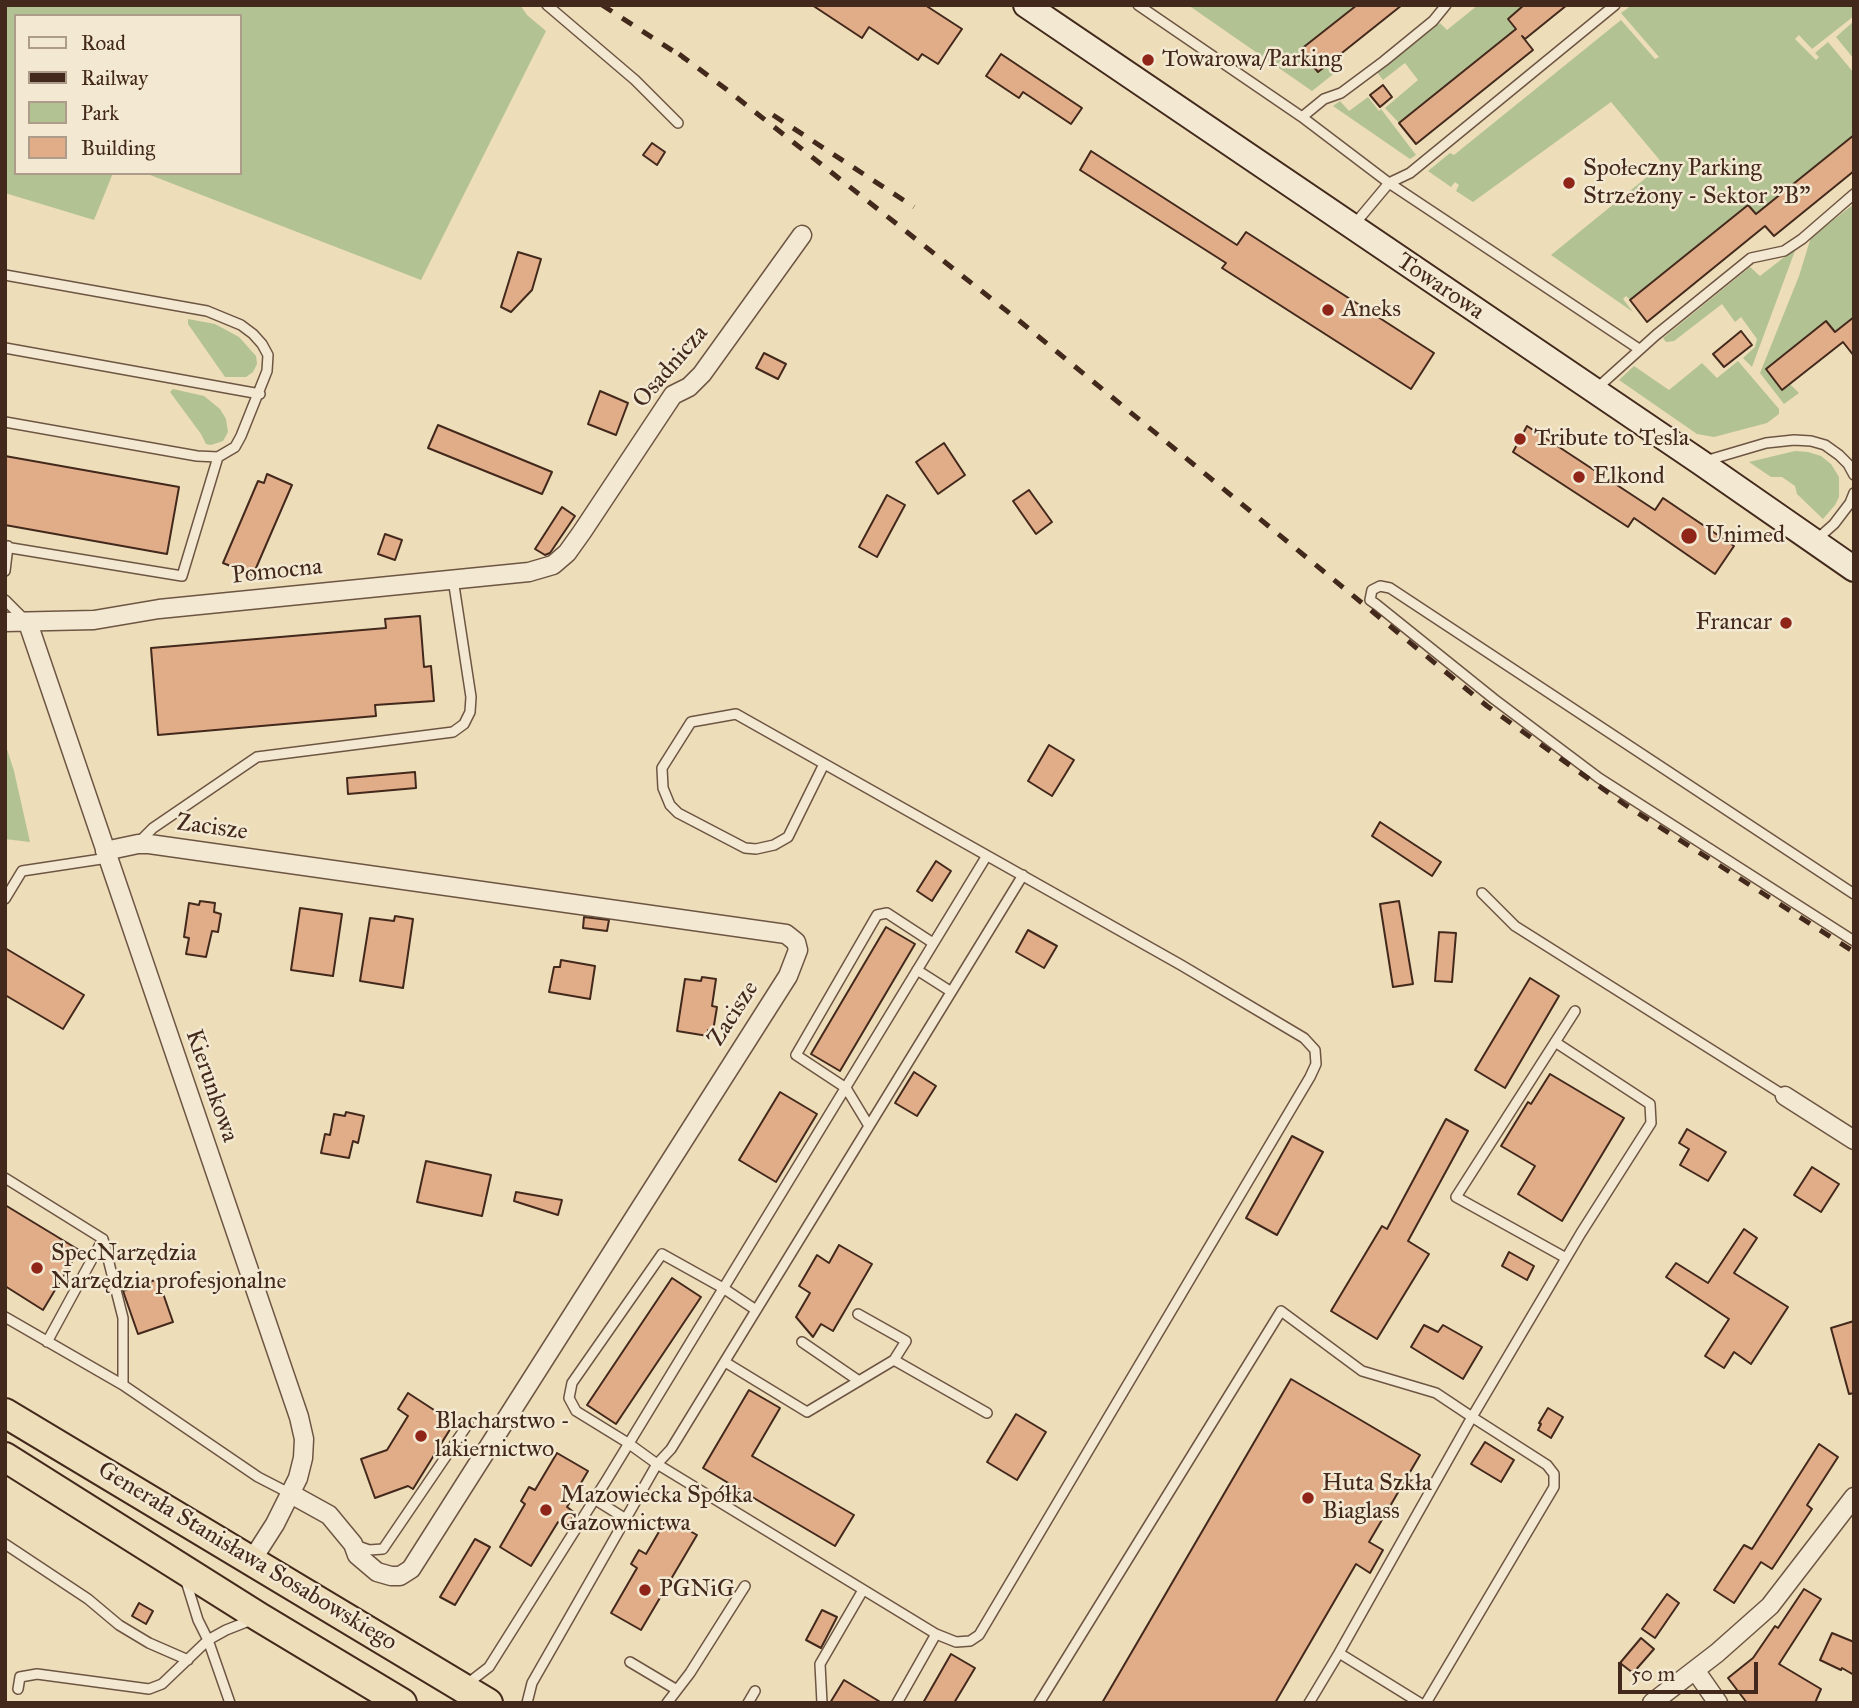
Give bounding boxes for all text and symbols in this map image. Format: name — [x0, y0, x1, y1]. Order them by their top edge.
legend — [14, 14, 242, 175]
text: Road — [81, 30, 126, 56]
place label: Towarowa/Parking — [1162, 46, 1342, 74]
marker: Towarowa/Parking — [1140, 52, 1156, 68]
text: Railway — [81, 65, 148, 91]
text: Park — [81, 100, 119, 126]
text: Building — [81, 135, 155, 161]
place label: Społeczny Parking Strzeżony - Sektor "B" — [1583, 155, 1811, 211]
marker: Społeczny Parking Strzeżony - Sektor "B" — [1561, 175, 1577, 191]
street label: Towarowa — [1391, 247, 1489, 327]
place label: Aneks — [1342, 296, 1401, 324]
marker: Aneks — [1320, 302, 1336, 318]
street label: Osadnicza — [627, 320, 715, 414]
place label: Tribute to Tesla — [1534, 425, 1689, 453]
marker: Tribute to Tesla — [1512, 431, 1528, 447]
place label: Elkond — [1593, 463, 1665, 491]
marker: Elkond — [1571, 469, 1587, 485]
place label: Unimed — [1705, 522, 1785, 550]
marker: Unimed — [1679, 526, 1699, 546]
street label: Pomocna — [230, 553, 324, 591]
place label: Francar — [1696, 609, 1772, 637]
marker: Francar — [1778, 615, 1794, 631]
street label: Zacisze — [175, 809, 249, 847]
street label: Zacisze — [702, 976, 766, 1052]
street label: Kierunkowa — [178, 1026, 244, 1146]
place label: SpecNarzędzia Narzędzia profesjonalne — [51, 1240, 286, 1296]
marker: SpecNarzędzia Narzędzia profesjonalne — [29, 1260, 45, 1276]
place label: Blacharstwo - lakiernictwo — [435, 1408, 570, 1464]
marker: Blacharstwo - lakiernictwo — [413, 1428, 429, 1444]
street label: Generała Stanisława Sosabowskiego — [92, 1456, 402, 1658]
place label: Huta Szkła Biaglass — [1322, 1470, 1432, 1526]
place label: Mazowiecka Spółka Gazownictwa — [560, 1482, 753, 1538]
marker: Huta Szkła Biaglass — [1300, 1490, 1316, 1506]
marker: Mazowiecka Spółka Gazownictwa — [538, 1502, 554, 1518]
place label: PGNiG — [659, 1576, 735, 1604]
marker: PGNiG — [637, 1582, 653, 1598]
scale bar — [1621, 1648, 1761, 1692]
text: 50 m — [1631, 1661, 1675, 1687]

